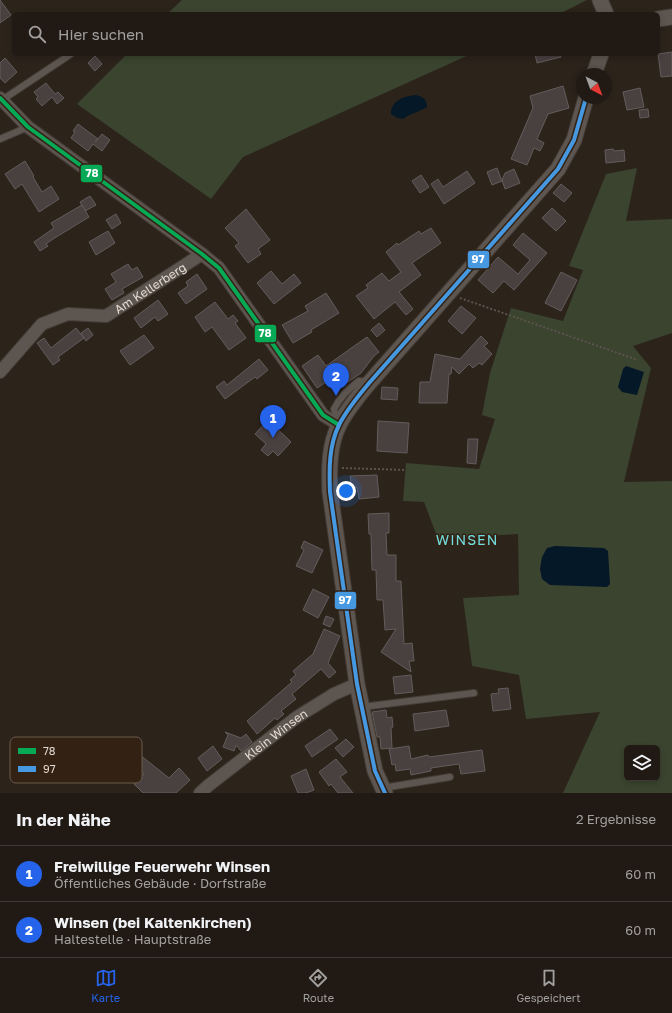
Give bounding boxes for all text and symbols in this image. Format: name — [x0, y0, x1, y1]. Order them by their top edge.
search box — [12, 12, 660, 56]
icon: search — [26, 23, 48, 45]
text: Hier suchen — [58, 25, 144, 43]
north arrow — [576, 68, 612, 104]
line badge: 78 — [80, 164, 103, 183]
text: 78 — [85, 166, 99, 179]
line badge: 97 — [467, 250, 490, 269]
text: 97 — [472, 252, 484, 265]
street label: Am Kellerberg — [111, 259, 189, 316]
line badge: 78 — [254, 324, 277, 343]
text: 78 — [258, 326, 272, 339]
pin: 2 — [323, 363, 349, 396]
pin: 1 — [260, 405, 286, 438]
your location — [336, 481, 356, 501]
district label: WINSEN — [436, 531, 498, 548]
line badge: 97 — [334, 591, 357, 610]
text: 97 — [339, 593, 351, 606]
street label: Klein Winsen — [241, 705, 310, 763]
legend — [10, 737, 142, 783]
text: 78 — [43, 744, 56, 757]
map controls — [624, 745, 660, 781]
button: layers — [624, 745, 660, 781]
text: 97 — [43, 762, 56, 775]
text: In der Nähe — [16, 809, 111, 830]
text: 2 Ergebnisse — [576, 811, 656, 827]
text: Freiwillige Feuerwehr Winsen — [54, 857, 270, 875]
text: 1 — [26, 866, 32, 882]
text: 60 m — [625, 866, 656, 882]
text: Öffentliches Gebäude · Dorfstraße — [54, 875, 266, 891]
text: Winsen (bei Kaltenkirchen) — [54, 913, 252, 931]
text: 2 — [25, 922, 33, 938]
text: 60 m — [625, 922, 656, 938]
text: Haltestelle · Hauptstraße — [54, 931, 211, 947]
tab: Karte — [91, 967, 120, 1004]
tab: Route — [303, 967, 334, 1004]
tab: Gespeichert — [517, 967, 581, 1004]

